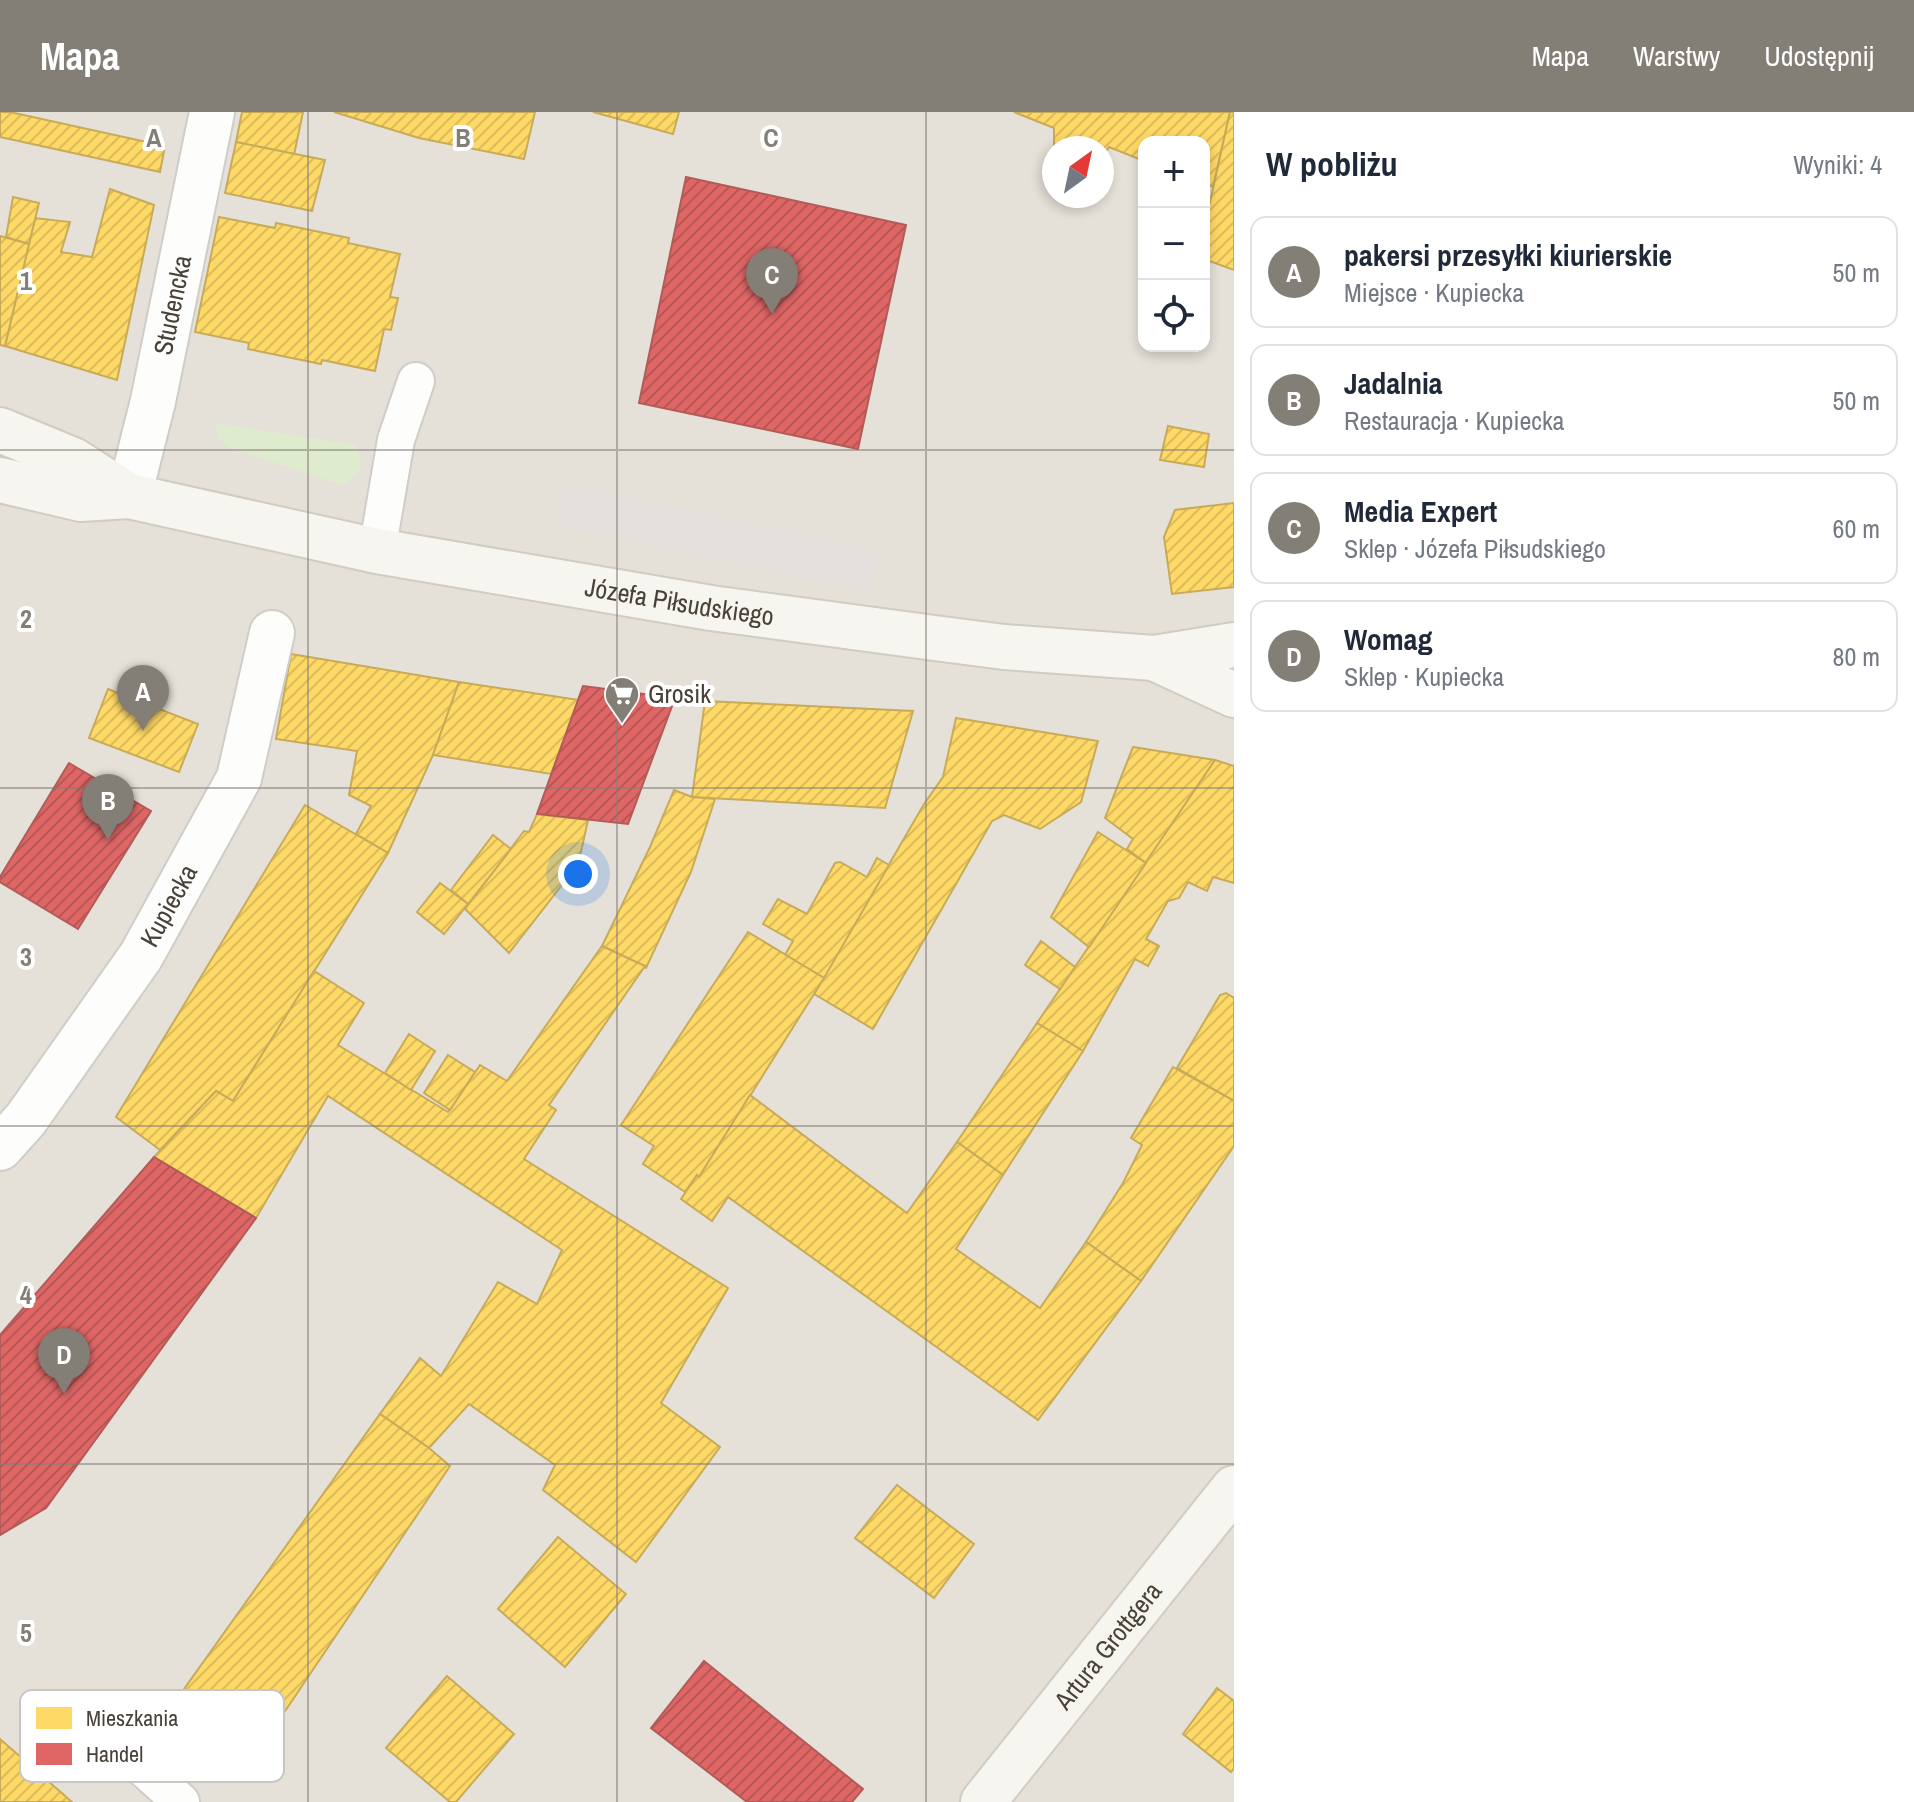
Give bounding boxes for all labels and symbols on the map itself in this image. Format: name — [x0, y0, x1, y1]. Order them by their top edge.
text: A — [146, 120, 162, 155]
text: B — [455, 120, 471, 155]
text: C — [763, 120, 779, 155]
north arrow — [1042, 136, 1114, 208]
pin: C — [746, 248, 798, 314]
street label: Studencka — [145, 252, 199, 358]
text: 1 — [20, 263, 32, 298]
street label: Józefa Piłsudskiego — [582, 569, 776, 633]
text: 2 — [20, 601, 32, 636]
pin: A — [117, 665, 169, 731]
supermarket icon: Grosik — [603, 675, 641, 725]
place label: Grosik — [648, 676, 711, 711]
pin: B — [82, 774, 134, 840]
your location — [558, 854, 598, 894]
street label: Kupiecka — [132, 858, 205, 953]
text: 3 — [20, 939, 32, 974]
text: 4 — [20, 1277, 32, 1312]
pin: D — [38, 1328, 90, 1394]
street label: Artura Grottgera — [1045, 1574, 1169, 1717]
text: 5 — [20, 1615, 32, 1650]
legend — [20, 1690, 284, 1782]
text: Mieszkania — [86, 1703, 178, 1733]
text: Handel — [86, 1739, 143, 1769]

